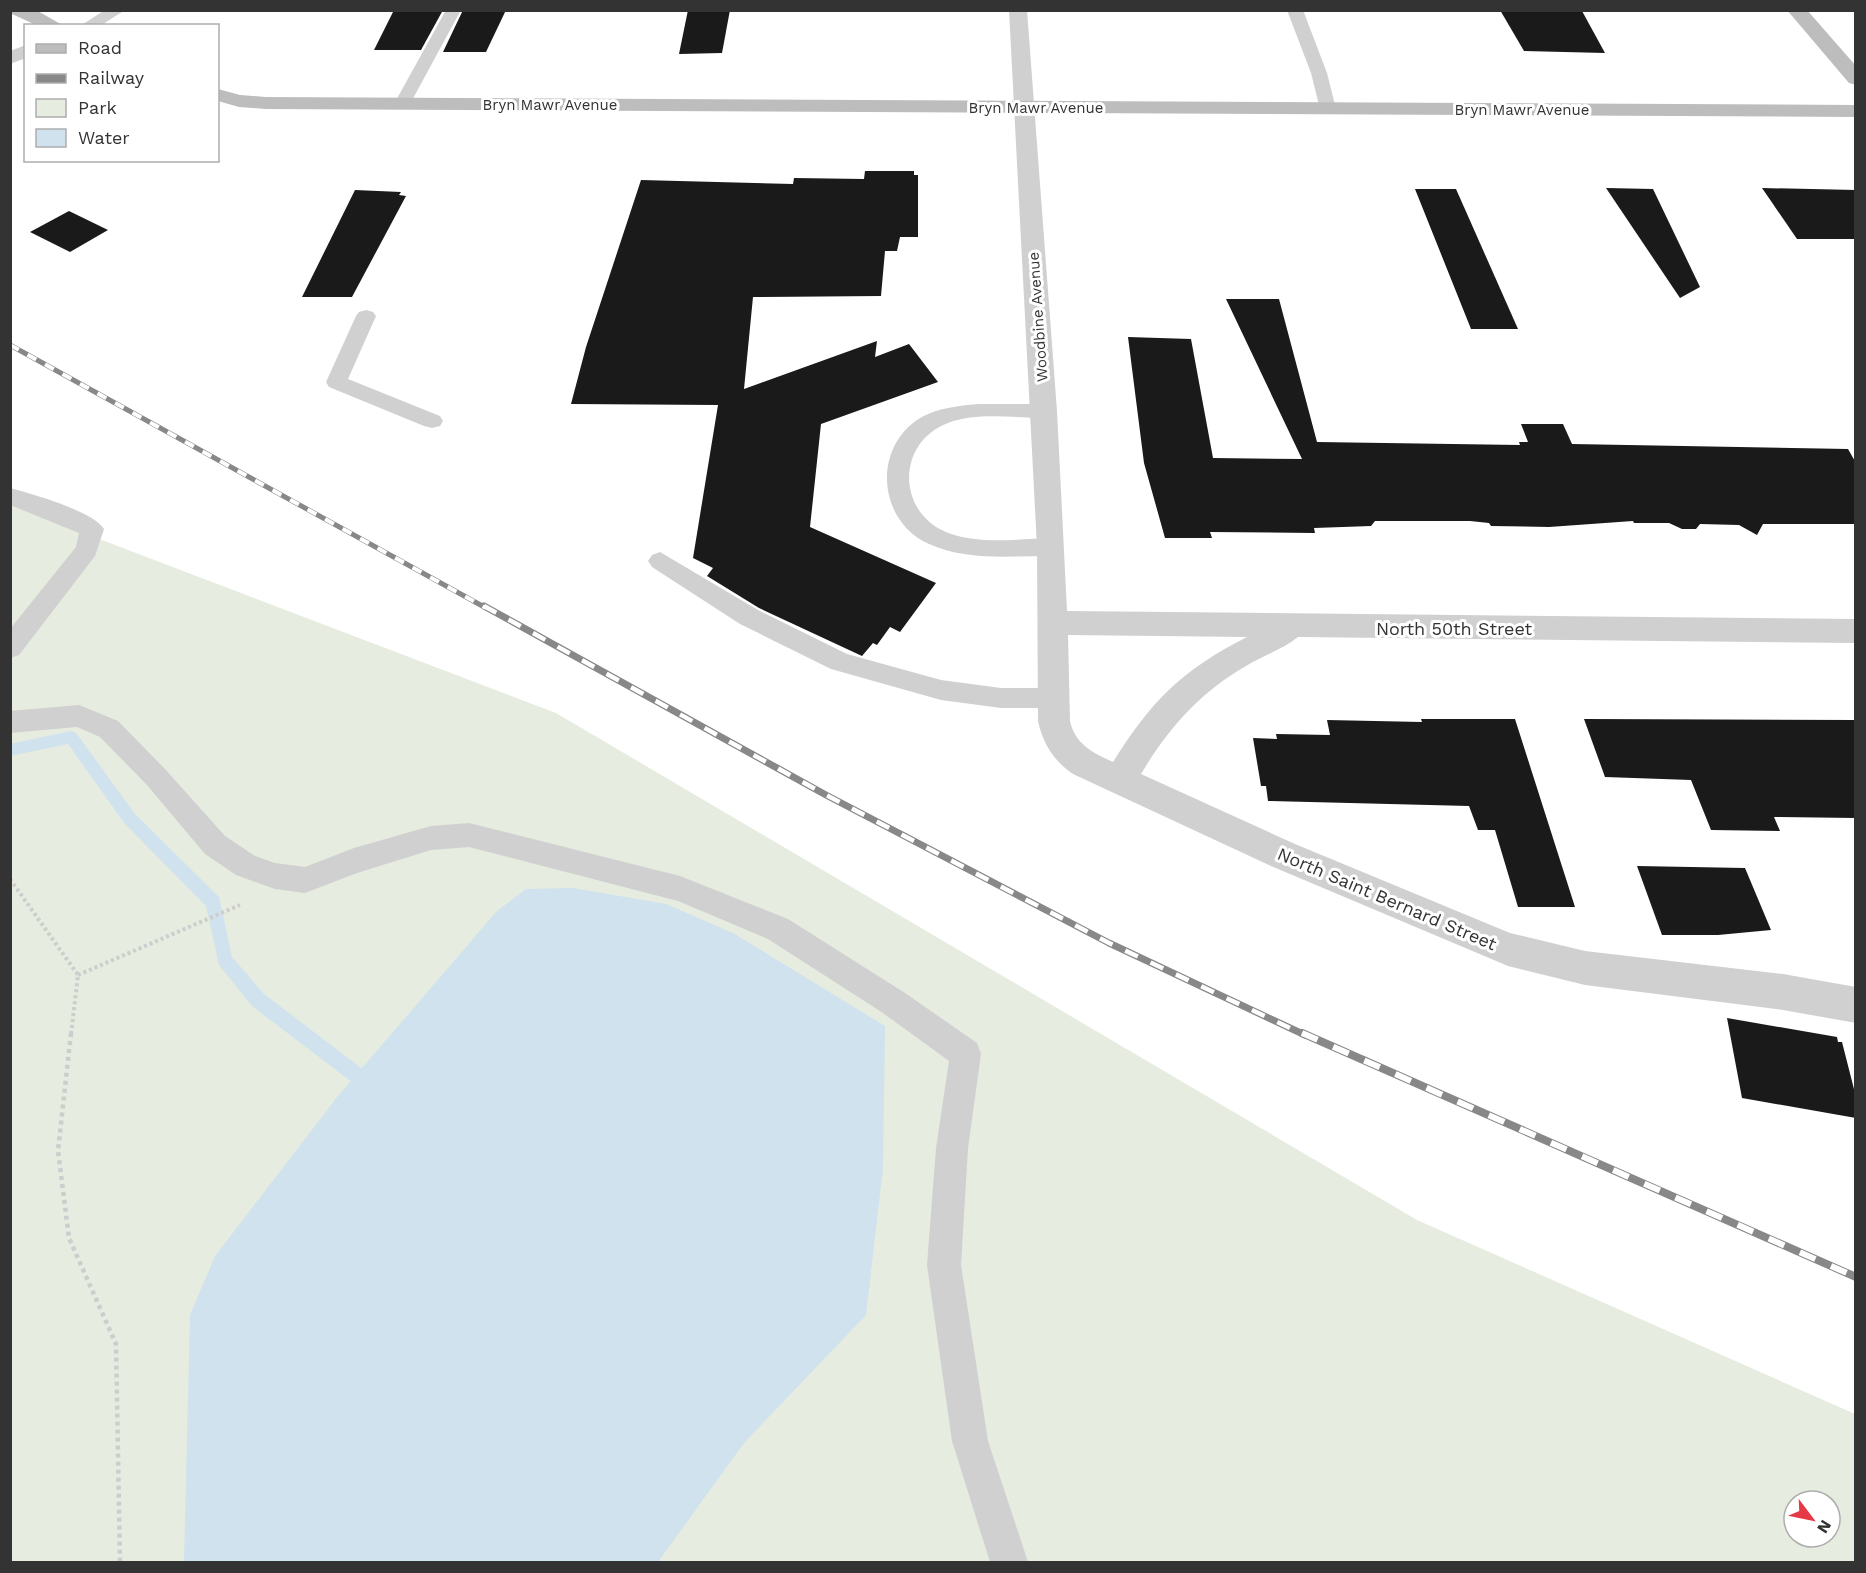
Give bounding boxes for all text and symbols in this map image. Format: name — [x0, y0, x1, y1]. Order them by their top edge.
legend — [24, 24, 219, 162]
text: Road — [78, 37, 122, 58]
text: Railway — [78, 67, 145, 88]
street label: Bryn Mawr Avenue — [483, 96, 618, 114]
text: Park — [78, 97, 117, 118]
street label: Bryn Mawr Avenue — [969, 99, 1104, 117]
street label: Bryn Mawr Avenue — [1455, 101, 1590, 119]
text: Water — [78, 127, 130, 148]
street label: Woodbine Avenue — [1024, 251, 1052, 383]
street label: North 50th Street — [1376, 618, 1533, 639]
street label: North Saint Bernard Street — [1274, 843, 1500, 954]
north arrow — [1782, 1489, 1842, 1549]
text: N — [1813, 1517, 1835, 1537]

